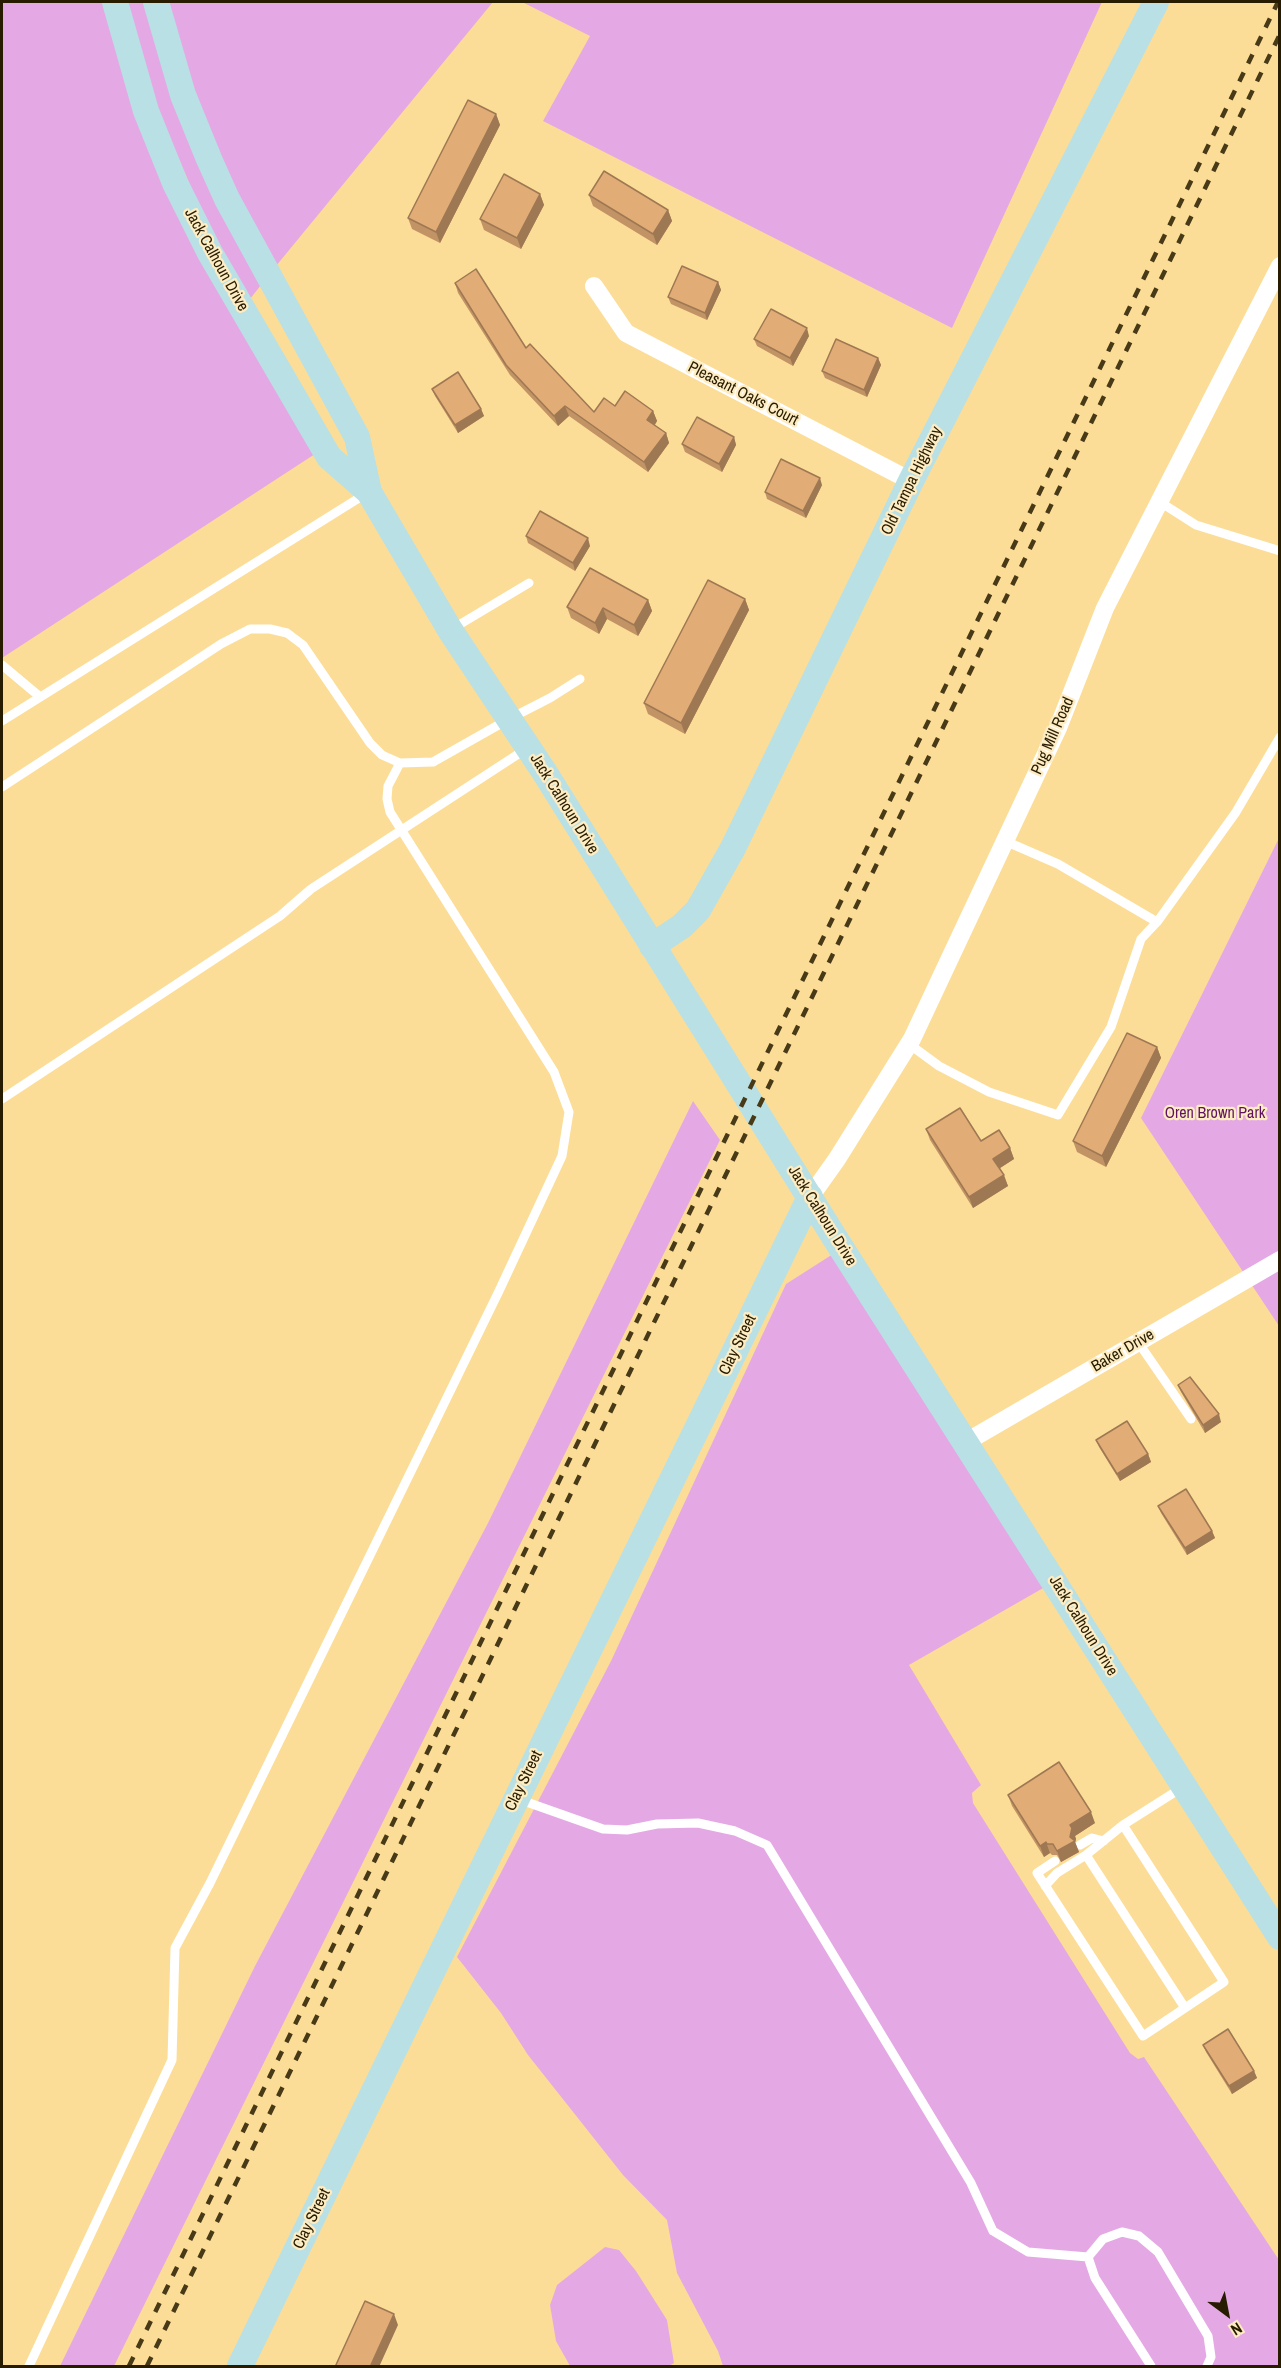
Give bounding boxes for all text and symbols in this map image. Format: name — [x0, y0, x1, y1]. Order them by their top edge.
street label: Jack Calhoun Drive — [180, 205, 252, 315]
street label: Pleasant Oaks Court — [685, 358, 801, 430]
street label: Old Tampa Highway — [877, 424, 947, 538]
street label: Pug Mill Road — [1027, 694, 1079, 778]
street label: Jack Calhoun Drive — [526, 750, 602, 858]
park label: Oren Brown Park — [1165, 1104, 1265, 1124]
street label: Jack Calhoun Drive — [784, 1162, 860, 1270]
street label: Clay Street — [715, 1312, 761, 1378]
street label: Baker Drive — [1088, 1325, 1158, 1377]
street label: Jack Calhoun Drive — [1045, 1572, 1121, 1680]
street label: Clay Street — [501, 1748, 547, 1814]
street label: Clay Street — [289, 2186, 335, 2252]
north arrow — [1197, 2284, 1257, 2344]
text: N — [1227, 2317, 1246, 2341]

